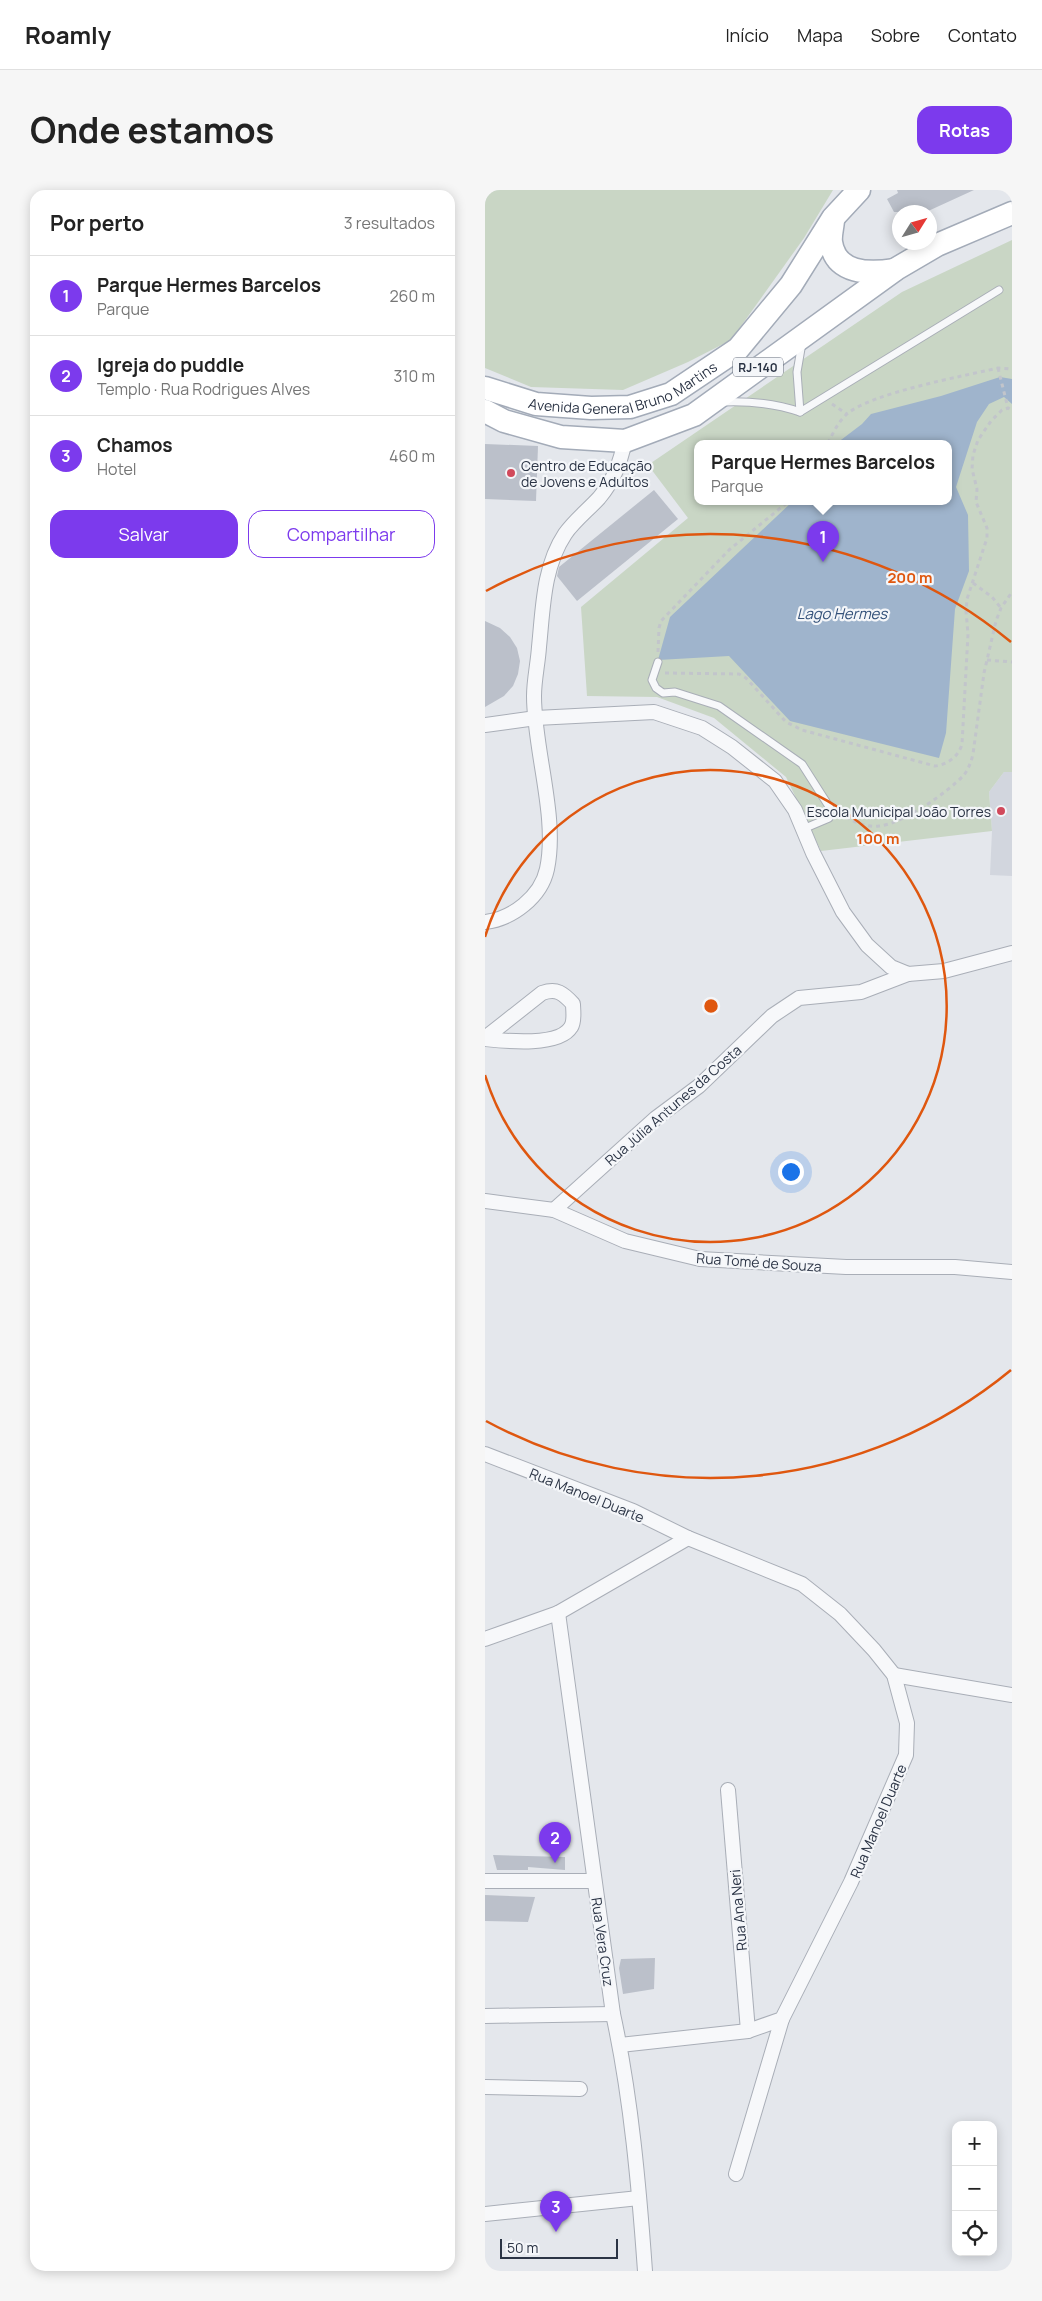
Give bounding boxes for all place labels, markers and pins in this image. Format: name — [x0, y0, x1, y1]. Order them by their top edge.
place label: Centro de Educação de Jovens e Adultos — [521, 456, 652, 491]
marker: Centro de Educação de Jovens e Adultos — [505, 467, 517, 479]
pin: 1 — [807, 521, 839, 562]
place label: Escola Municipal João Torres — [807, 802, 991, 821]
marker: Escola Municipal João Torres — [995, 805, 1007, 817]
centre of rings — [702, 997, 720, 1015]
pin: 2 — [539, 1822, 571, 1863]
pin: 3 — [540, 2191, 572, 2232]

